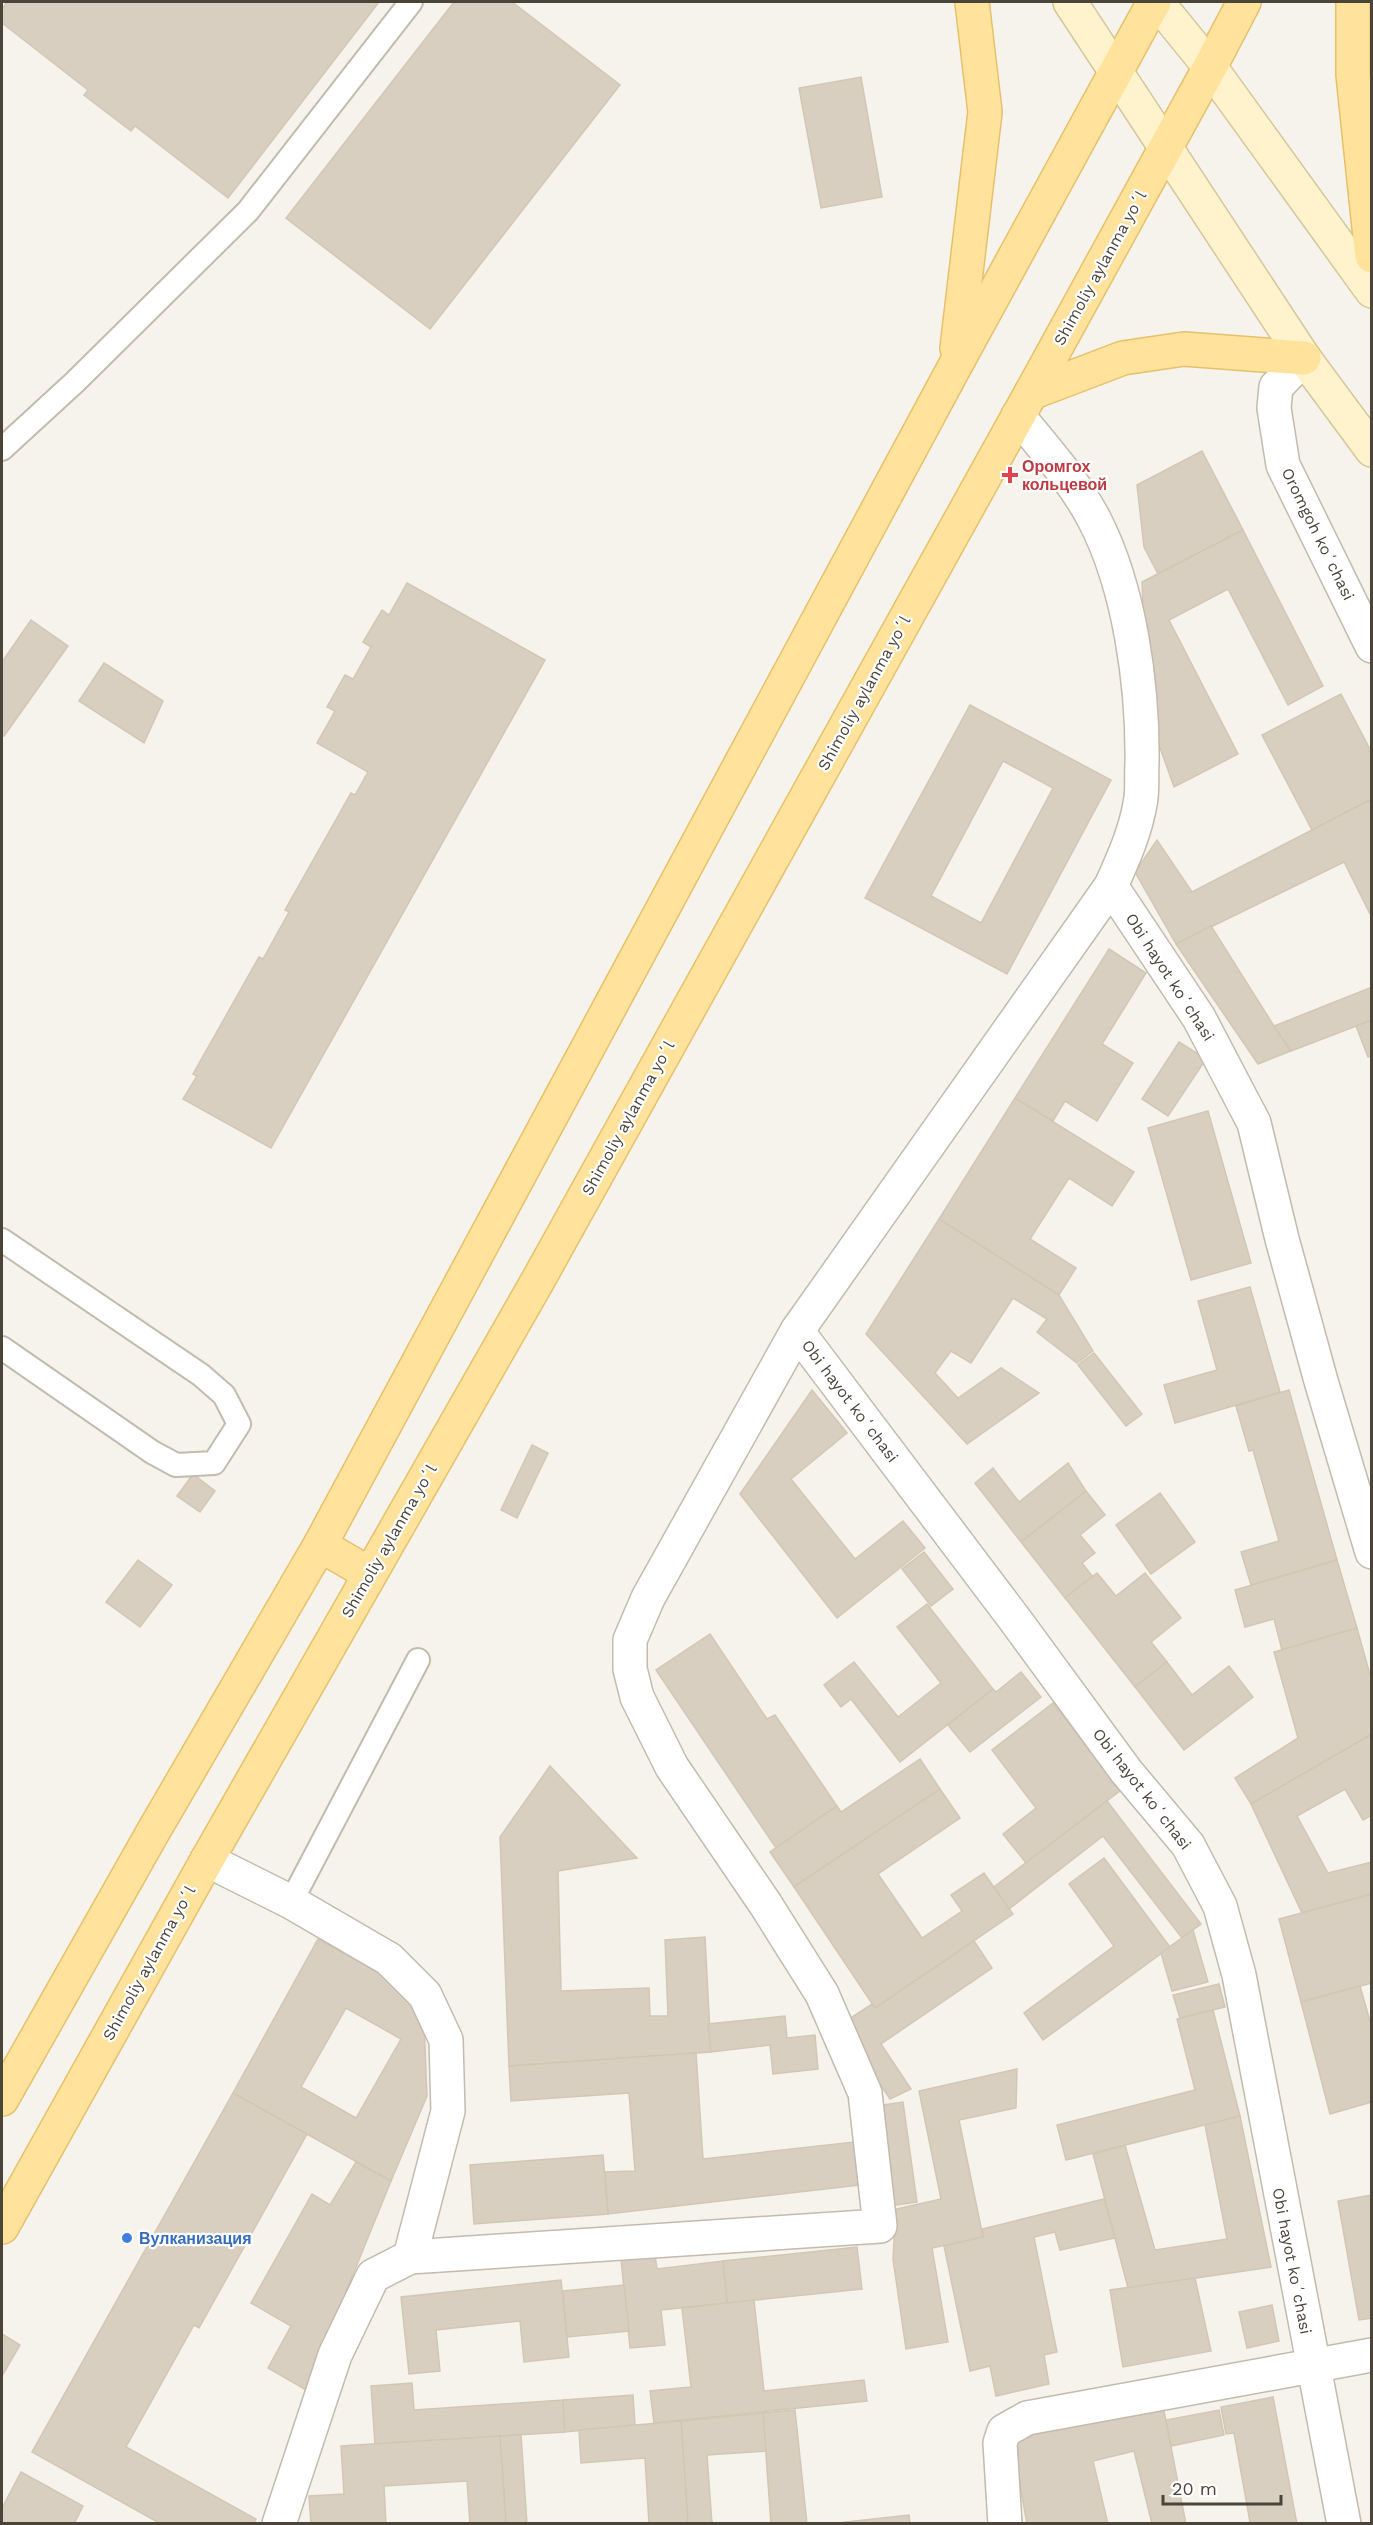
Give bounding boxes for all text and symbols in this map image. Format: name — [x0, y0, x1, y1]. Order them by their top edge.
street label: Shimoliy aylanma yoʻl — [1050, 187, 1150, 349]
place label: Оромгох кольцевой — [1022, 457, 1107, 494]
street label: Oromgoh koʻchasi — [1278, 465, 1358, 603]
marker: Оромгох кольцевой — [1003, 468, 1017, 482]
street label: Shimoliy aylanma yoʻl — [814, 612, 914, 774]
street label: Obi hayot koʻchasi — [1122, 910, 1218, 1044]
street label: Shimoliy aylanma yoʻl — [578, 1037, 678, 1199]
street label: Obi hayot koʻchasi — [798, 1336, 902, 1466]
street label: Shimoliy aylanma yoʻl — [337, 1461, 441, 1621]
street label: Obi hayot koʻchasi — [1089, 1725, 1195, 1853]
street label: Shimoliy aylanma yoʻl — [99, 1882, 199, 2044]
street label: Obi hayot koʻchasi — [1268, 2186, 1316, 2336]
place label: Вулканизация — [139, 2229, 251, 2248]
marker: Вулканизация — [120, 2231, 134, 2245]
scale bar — [1163, 2468, 1282, 2506]
text: 20 m — [1172, 2478, 1217, 2499]

